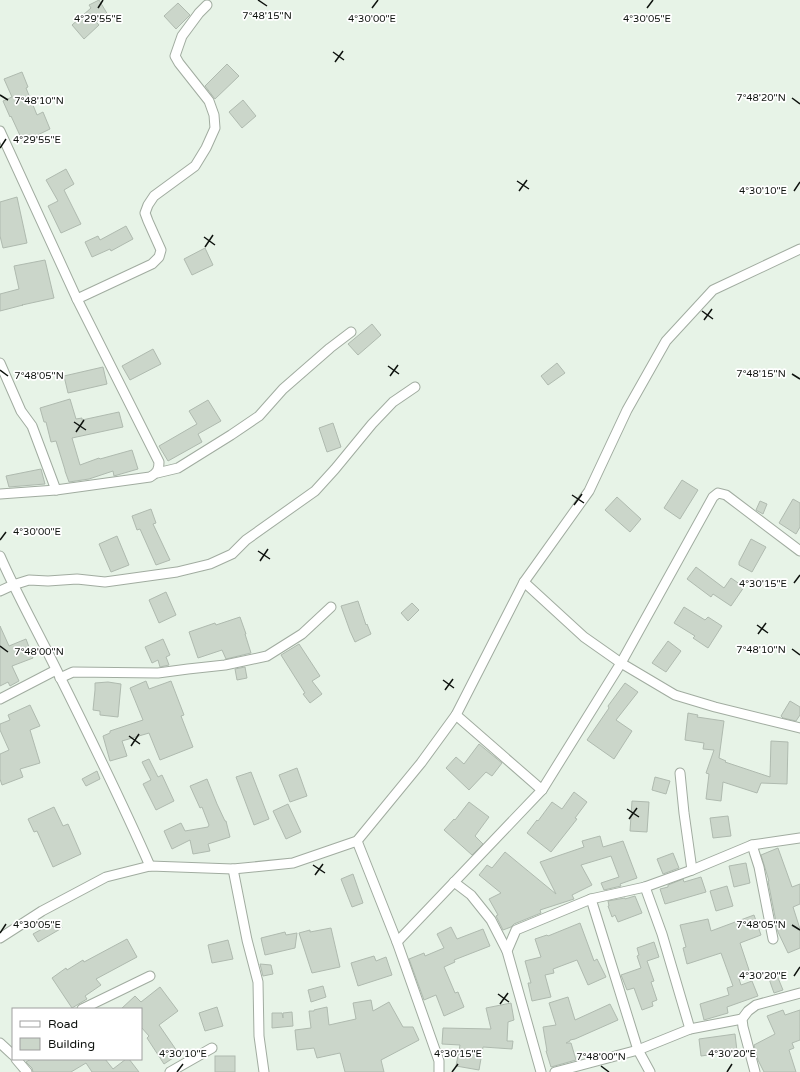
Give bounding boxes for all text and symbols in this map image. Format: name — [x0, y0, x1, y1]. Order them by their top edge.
text: 7°48'15"N — [242, 10, 292, 22]
text: 4°29'55"E — [74, 13, 122, 25]
text: 4°30'00"E — [348, 13, 396, 25]
text: 4°30'05"E — [623, 13, 671, 25]
text: 7°48'20"N — [736, 92, 786, 104]
text: 7°48'10"N — [14, 95, 64, 107]
text: 4°29'55"E — [13, 134, 61, 146]
text: 4°30'10"E — [739, 185, 787, 197]
text: 7°48'15"N — [736, 368, 786, 380]
text: 7°48'05"N — [14, 370, 64, 382]
text: 4°30'00"E — [13, 526, 61, 538]
text: 4°30'15"E — [739, 578, 787, 590]
text: 7°48'10"N — [736, 644, 786, 656]
text: 7°48'00"N — [14, 646, 64, 658]
text: 4°30'05"E — [13, 919, 61, 931]
text: 7°48'05"N — [736, 919, 786, 931]
text: 4°30'20"E — [739, 970, 787, 982]
legend — [12, 1008, 142, 1060]
text: Road — [48, 1017, 78, 1031]
text: Building — [48, 1037, 95, 1051]
text: 4°30'10"E — [159, 1048, 207, 1060]
text: 4°30'15"E — [434, 1048, 482, 1060]
text: 4°30'20"E — [708, 1048, 756, 1060]
text: 7°48'00"N — [576, 1051, 626, 1063]

